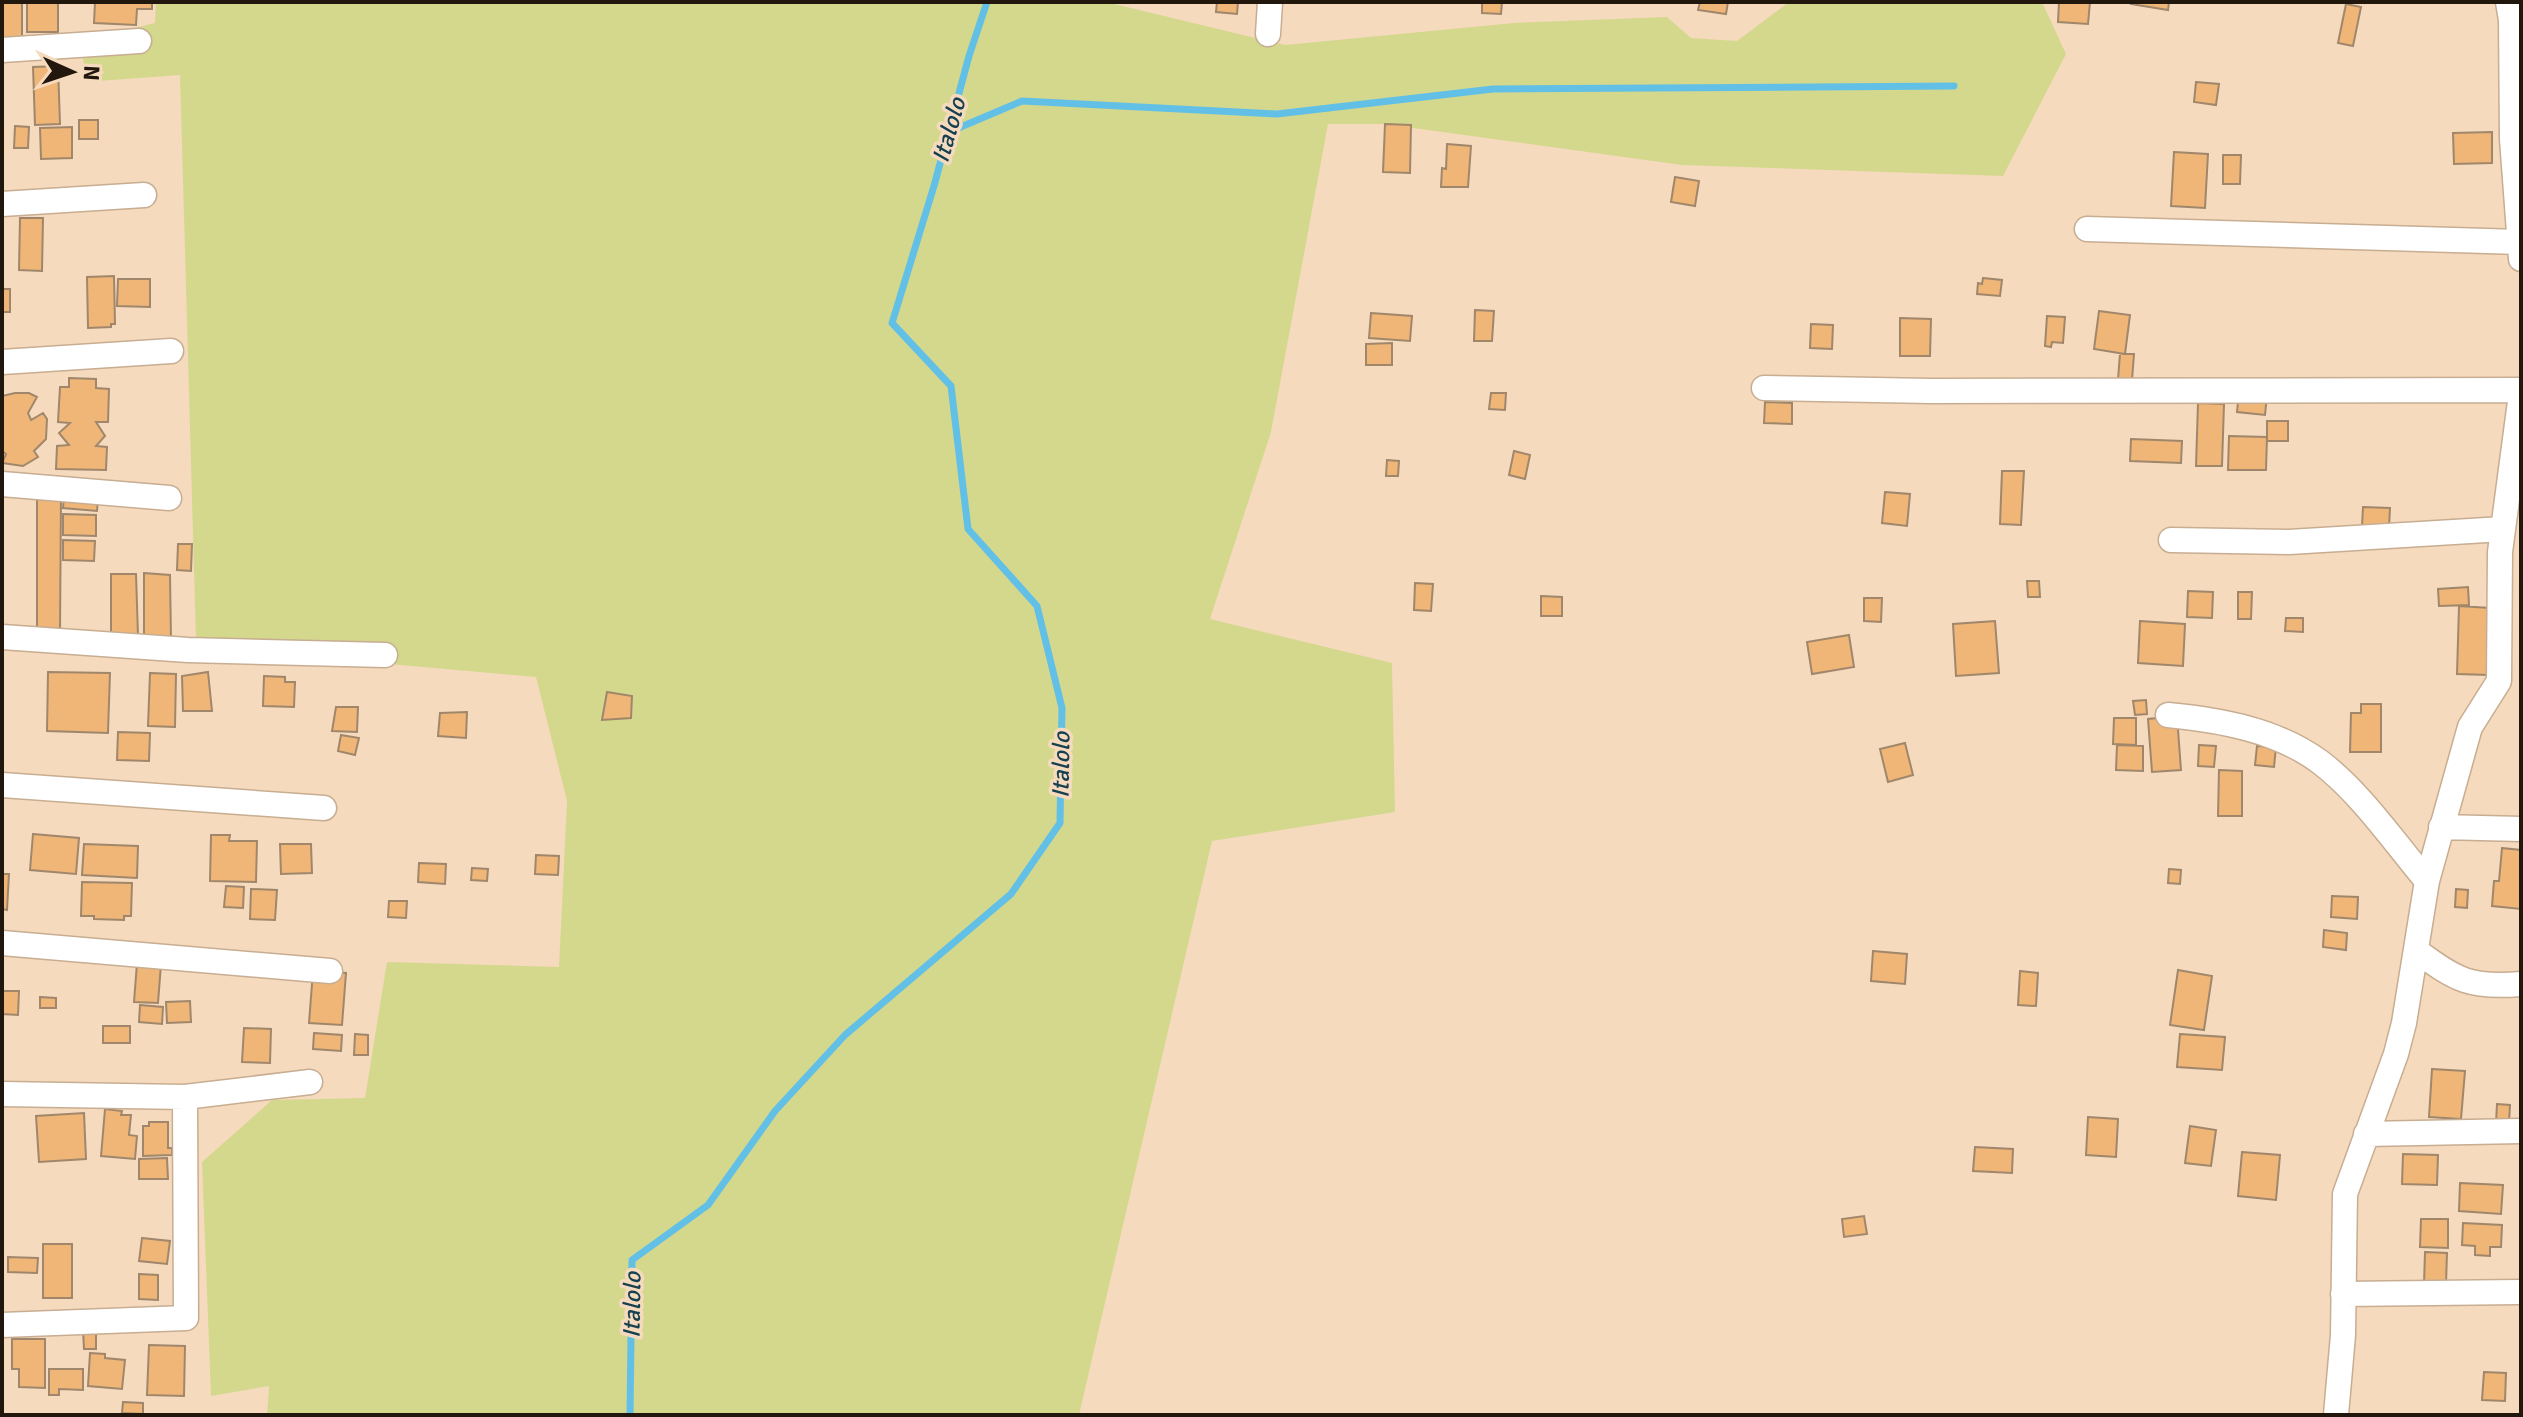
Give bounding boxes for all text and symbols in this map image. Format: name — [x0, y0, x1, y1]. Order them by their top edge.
north arrow — [32, 32, 112, 112]
text: N — [78, 65, 105, 81]
water label: Italolo — [925, 93, 973, 166]
water label: Italolo — [1045, 730, 1077, 798]
water label: Italolo — [616, 1270, 648, 1338]

